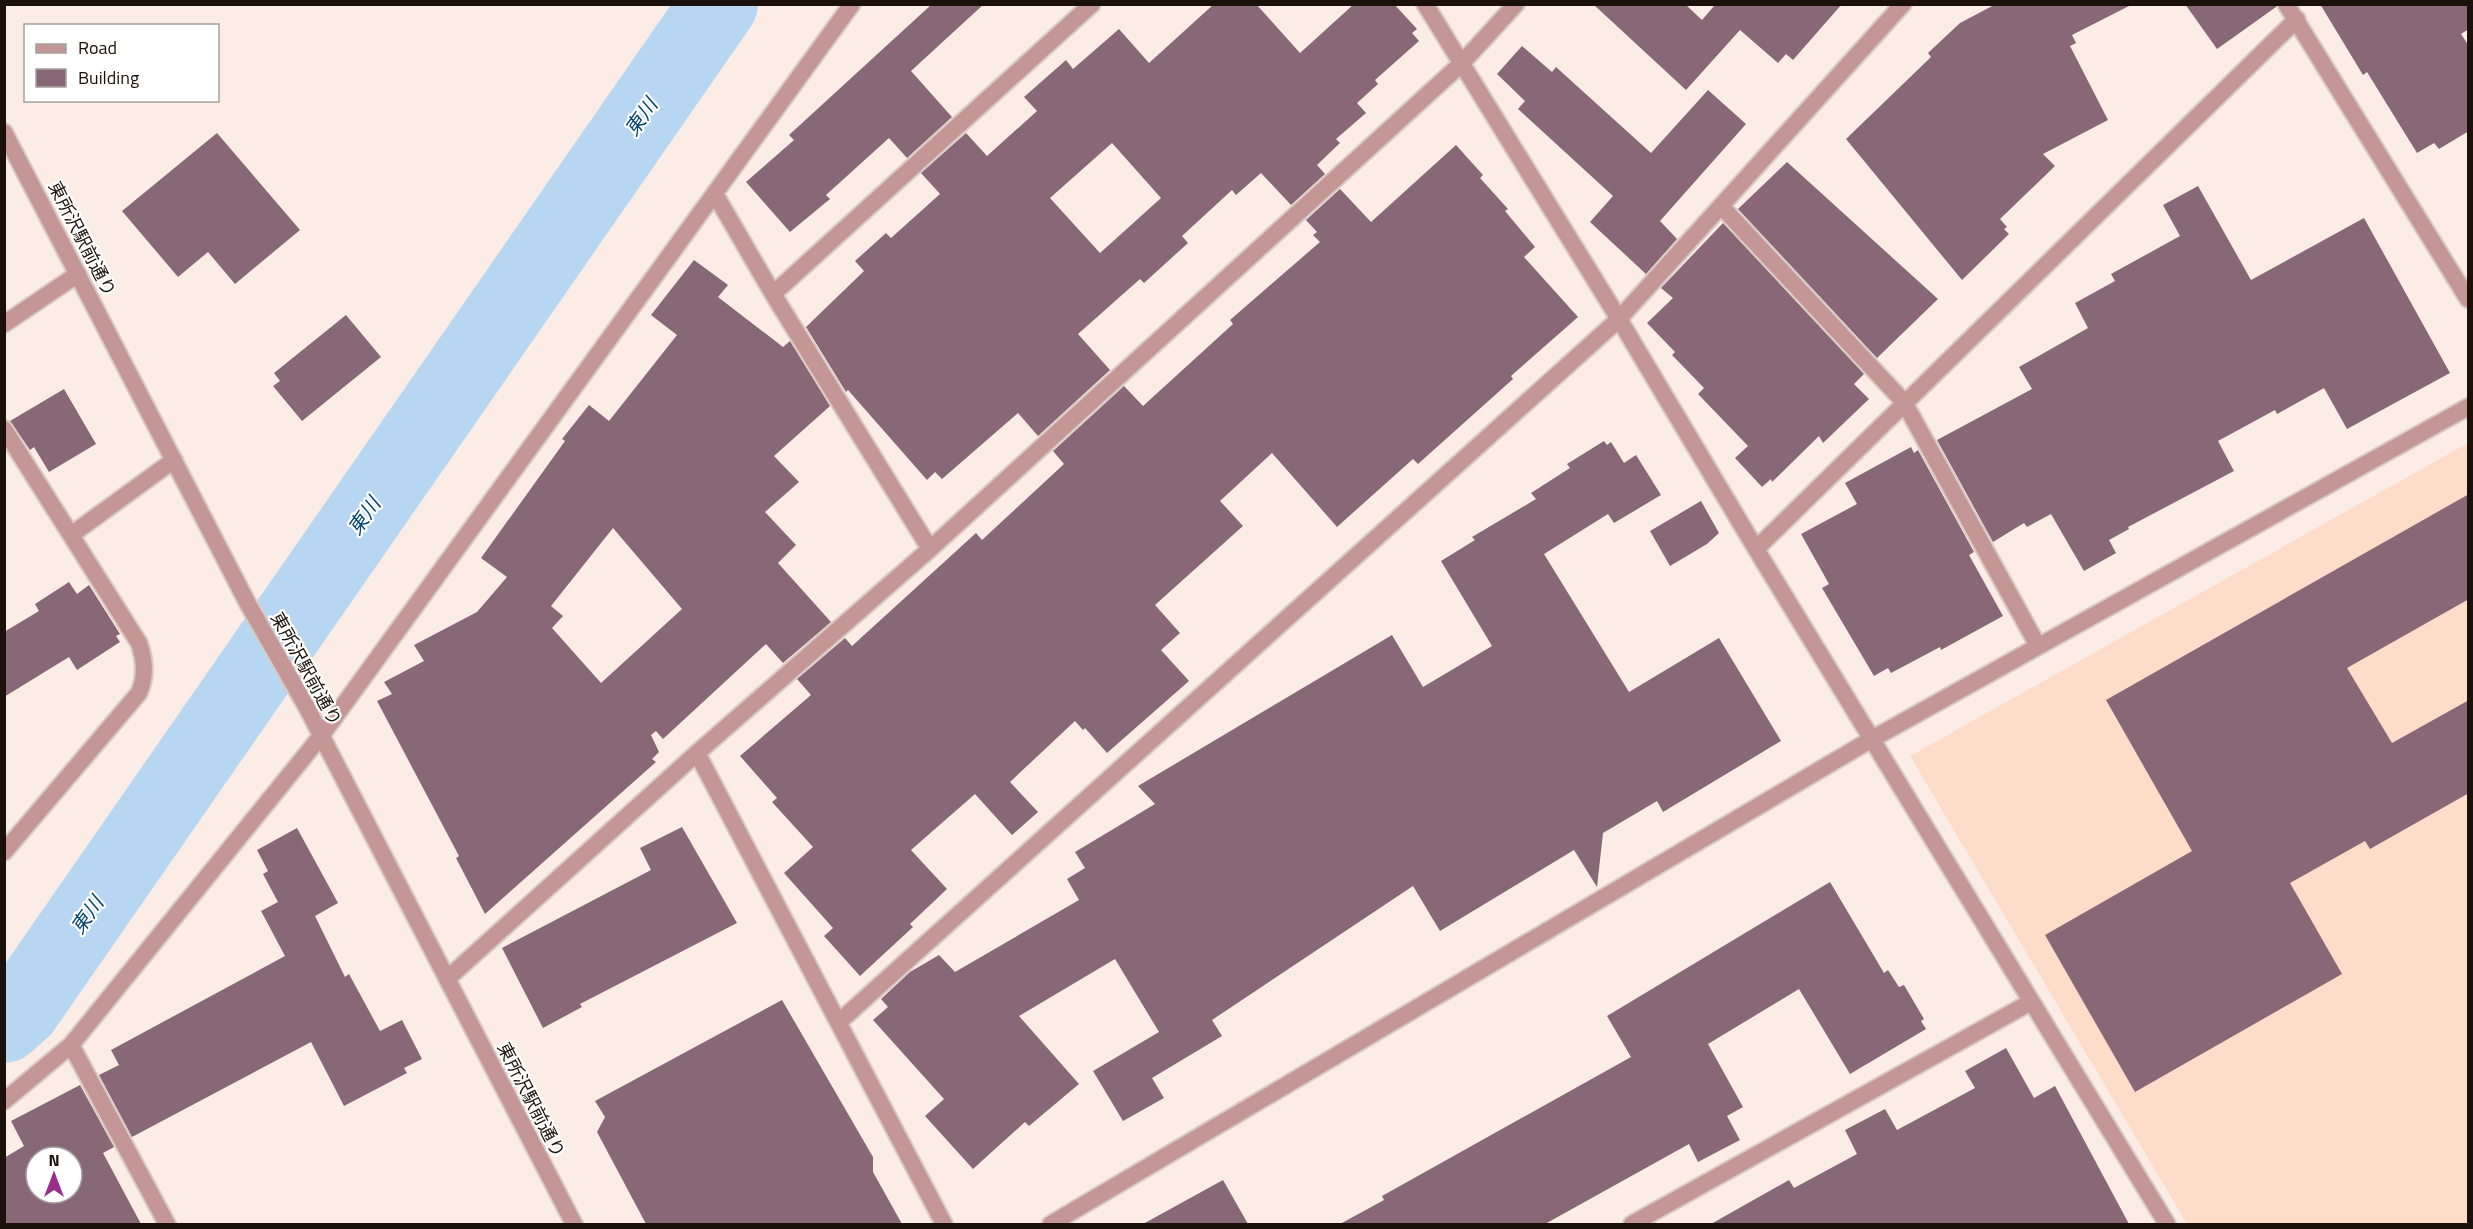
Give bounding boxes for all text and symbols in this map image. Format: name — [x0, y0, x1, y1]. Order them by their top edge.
legend — [24, 24, 219, 102]
text: Road — [78, 34, 117, 61]
text: Building — [78, 64, 139, 91]
water label: 東川 — [616, 90, 666, 142]
street label: 東所沢駅前通り — [42, 177, 123, 301]
water label: 東川 — [339, 489, 389, 541]
street label: 東所沢駅前通り — [264, 607, 349, 730]
water label: 東川 — [62, 888, 112, 940]
street label: 東所沢駅前通り — [491, 1038, 572, 1162]
north arrow — [24, 1145, 84, 1205]
text: N — [48, 1148, 60, 1172]

